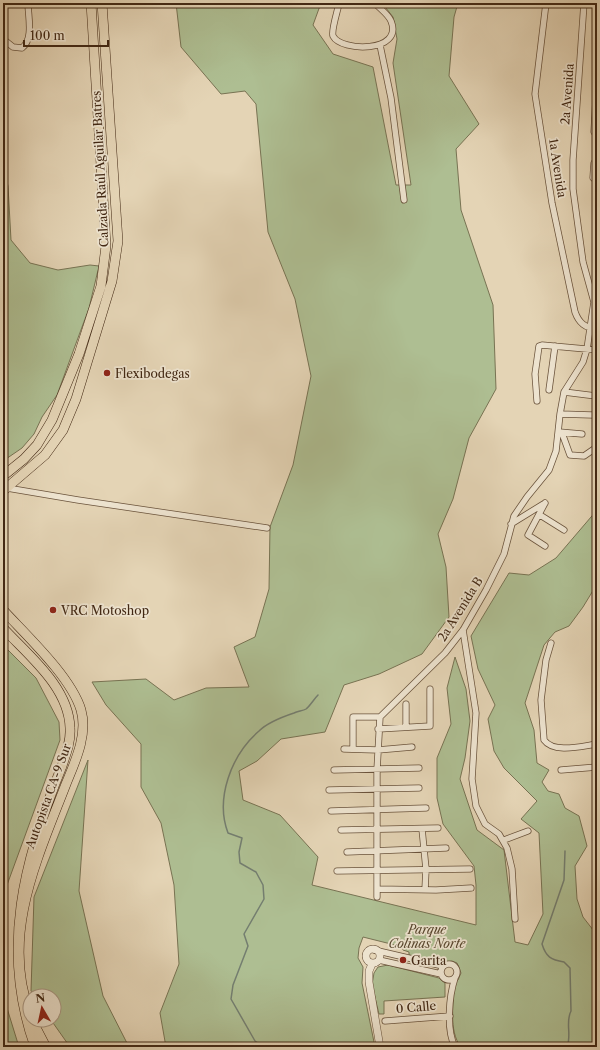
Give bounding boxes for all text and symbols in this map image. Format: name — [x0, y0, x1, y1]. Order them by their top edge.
scale bar — [24, 22, 108, 48]
text: 100 m — [30, 28, 65, 43]
street label: 2a Avenida — [557, 62, 577, 125]
street label: Calzada Raúl Aguilar Batres — [88, 90, 112, 248]
street label: 1a Avenida — [546, 137, 570, 199]
place label: Flexibodegas — [115, 366, 190, 381]
marker: Flexibodegas — [102, 368, 112, 378]
street label: 2a Avenida B — [434, 574, 486, 644]
place label: VRC Motoshop — [60, 603, 149, 618]
marker: VRC Motoshop — [48, 605, 58, 615]
street label: Autopista CA-9 Sur — [22, 741, 74, 852]
park label: Parque Colinas Norte — [389, 922, 467, 951]
place label: Garita — [411, 953, 447, 968]
marker: Garita — [398, 955, 408, 965]
north arrow — [22, 988, 62, 1028]
text: N — [35, 990, 47, 1006]
street label: 0 Calle — [395, 998, 437, 1016]

